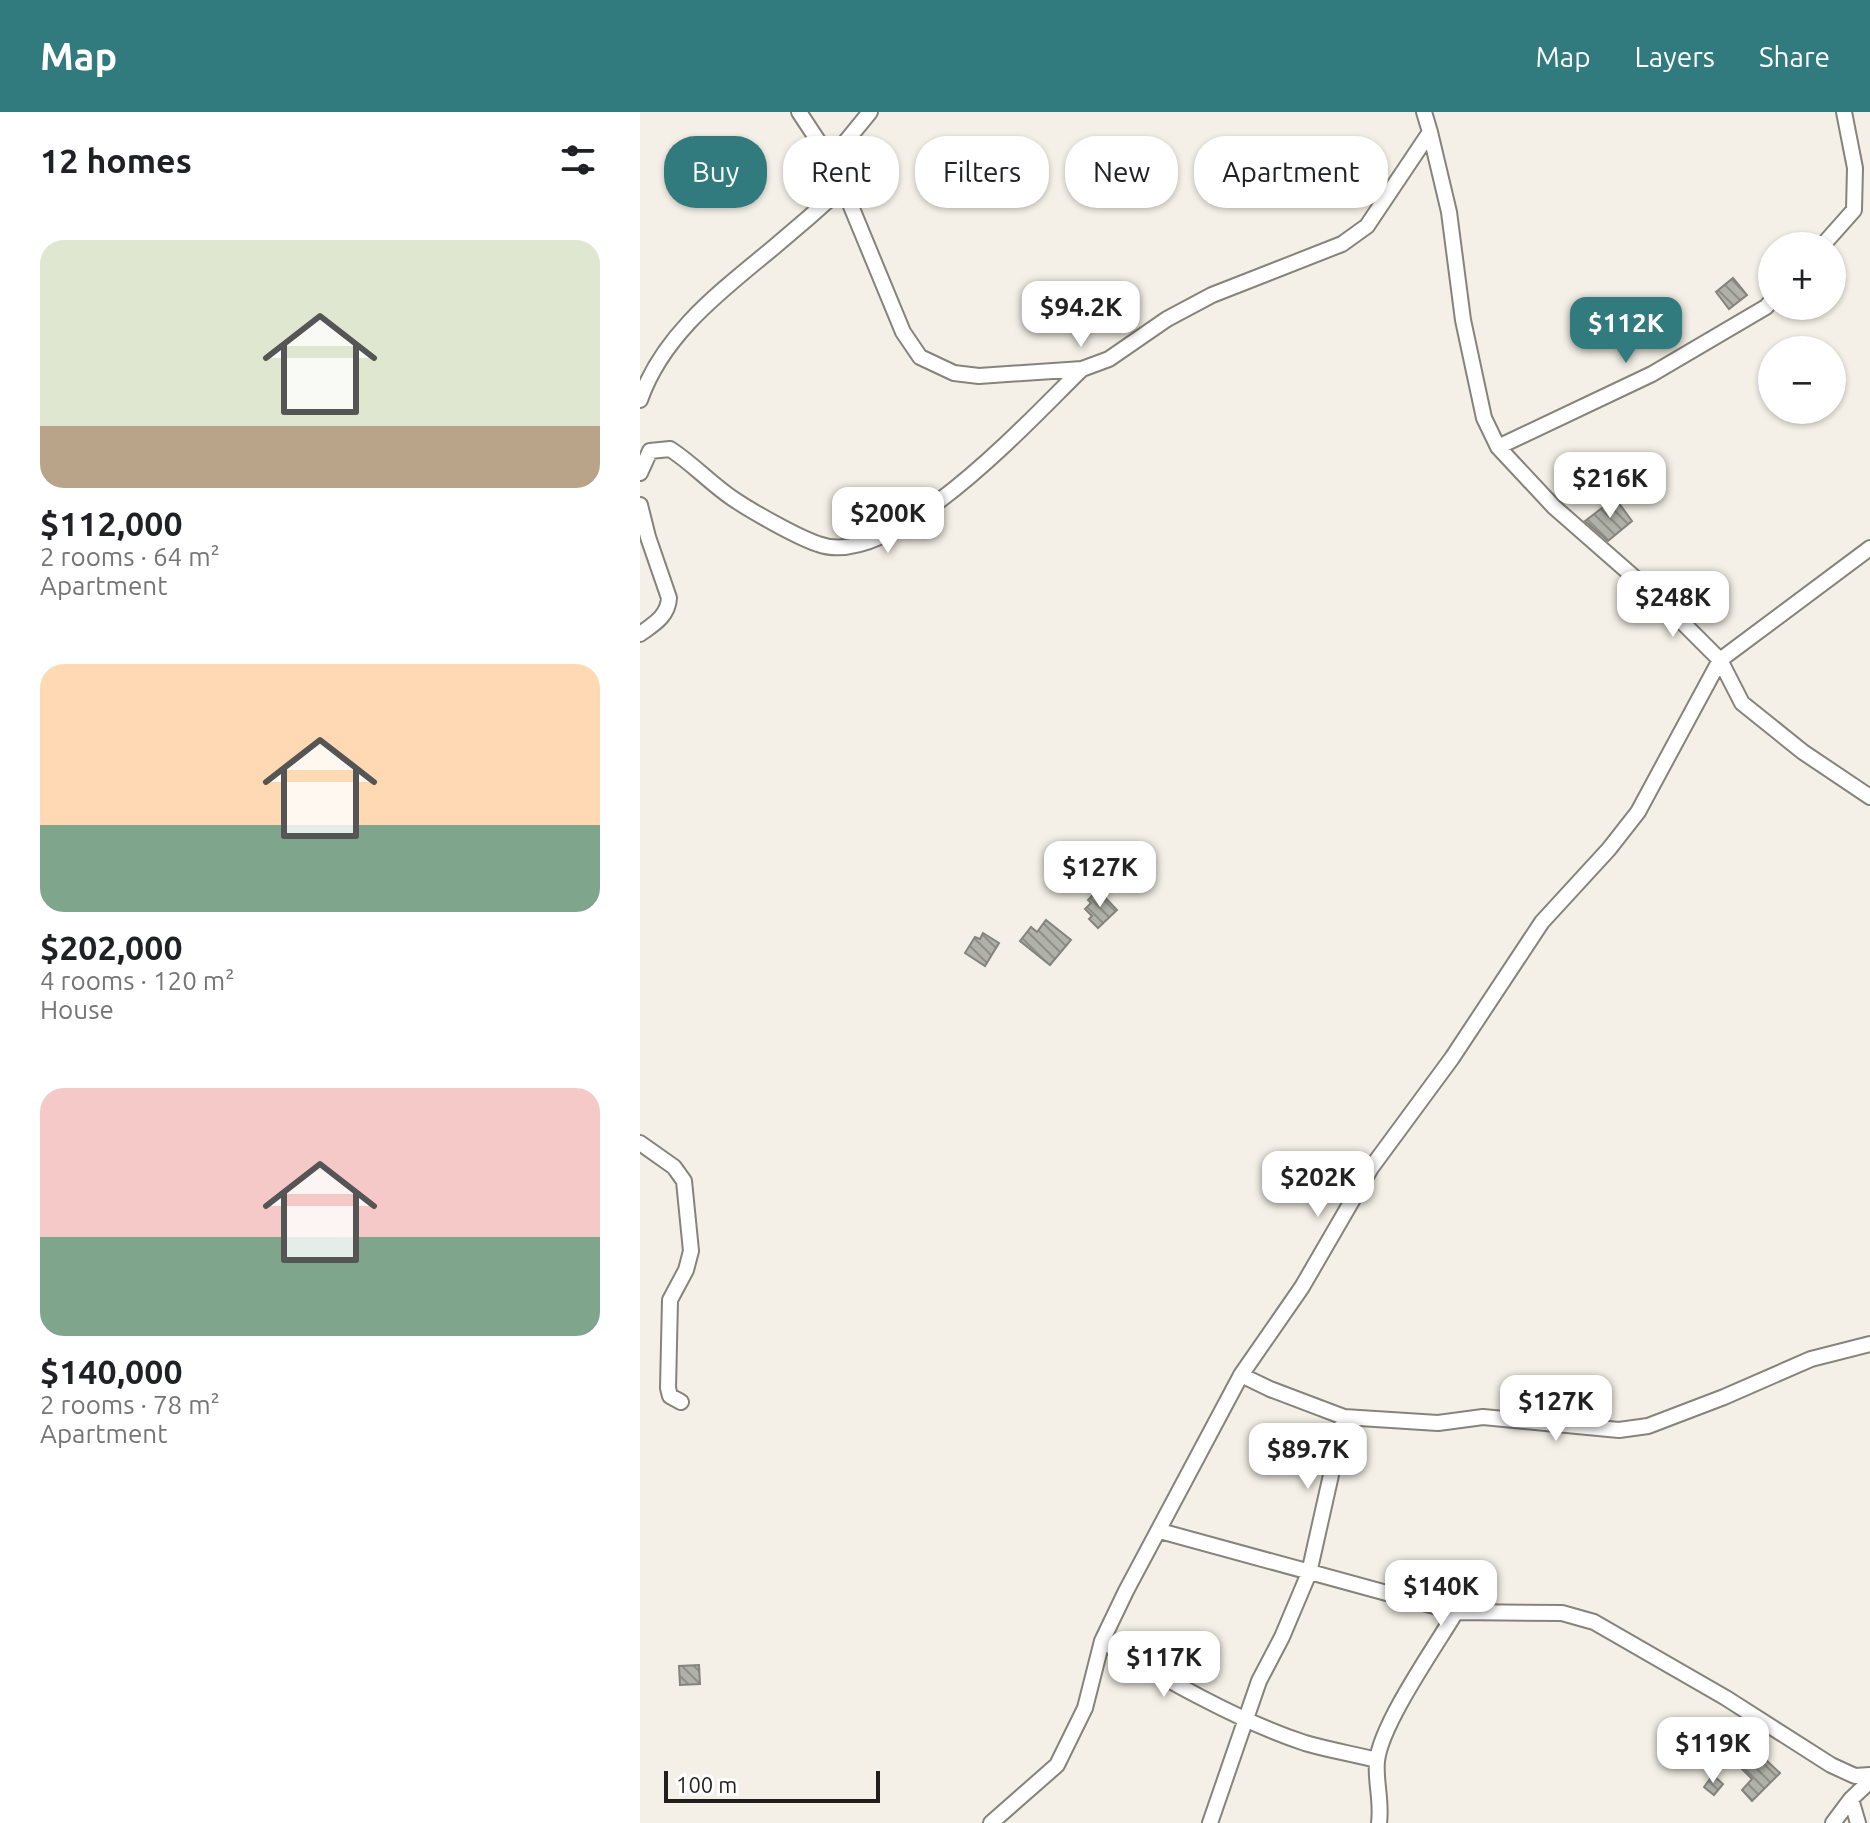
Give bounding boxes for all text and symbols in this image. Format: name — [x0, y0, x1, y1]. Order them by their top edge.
text: Map — [40, 35, 117, 77]
text: Map — [1535, 41, 1591, 72]
text: Layers — [1635, 41, 1715, 72]
text: Share — [1759, 41, 1830, 72]
chip: Buy — [664, 136, 767, 208]
chip: Rent — [783, 136, 899, 208]
chip: Filters — [915, 136, 1049, 208]
chip: New — [1065, 136, 1178, 208]
chip: Apartment — [1194, 136, 1388, 208]
icon: filters — [556, 138, 600, 182]
text: 12 homes — [40, 141, 192, 179]
map controls — [1758, 232, 1846, 424]
button: + — [1758, 232, 1846, 320]
pin: $94.2K — [1016, 281, 1146, 349]
icon: home — [248, 292, 392, 436]
text: $94.2K — [1040, 292, 1122, 321]
pin: $112K — [1570, 297, 1682, 365]
text: $112K — [1588, 308, 1664, 337]
button: − — [1758, 336, 1846, 424]
pin: $216K — [1554, 452, 1666, 520]
text: $216K — [1572, 463, 1648, 492]
pin: $200K — [832, 487, 944, 555]
text: $200K — [850, 498, 926, 527]
text: $112,000 — [40, 504, 183, 542]
text: 2 rooms · 64 m² — [40, 542, 220, 571]
text: Apartment — [40, 571, 167, 600]
pin: $248K — [1617, 571, 1729, 639]
text: $248K — [1635, 582, 1711, 611]
icon: home — [248, 716, 392, 860]
pin: $127K — [1044, 841, 1156, 909]
text: $127K — [1062, 852, 1138, 881]
text: $202,000 — [40, 928, 183, 966]
text: 4 rooms · 120 m² — [40, 966, 235, 995]
text: House — [40, 995, 114, 1024]
icon: home — [248, 1140, 392, 1284]
pin: $202K — [1262, 1151, 1374, 1219]
text: $202K — [1280, 1162, 1356, 1191]
text: $140,000 — [40, 1352, 183, 1390]
pin: $127K — [1500, 1375, 1612, 1443]
text: $127K — [1518, 1386, 1594, 1415]
text: 2 rooms · 78 m² — [40, 1390, 220, 1419]
text: Apartment — [40, 1419, 167, 1448]
pin: $89.7K — [1243, 1423, 1373, 1491]
text: $89.7K — [1267, 1434, 1349, 1463]
pin: $140K — [1385, 1560, 1497, 1628]
text: $140K — [1403, 1571, 1479, 1600]
pin: $117K — [1108, 1631, 1220, 1699]
text: $117K — [1126, 1642, 1202, 1671]
pin: $119K — [1657, 1717, 1769, 1785]
text: $119K — [1675, 1728, 1751, 1757]
scale bar — [664, 1767, 880, 1803]
text: 100 m — [676, 1772, 737, 1797]

